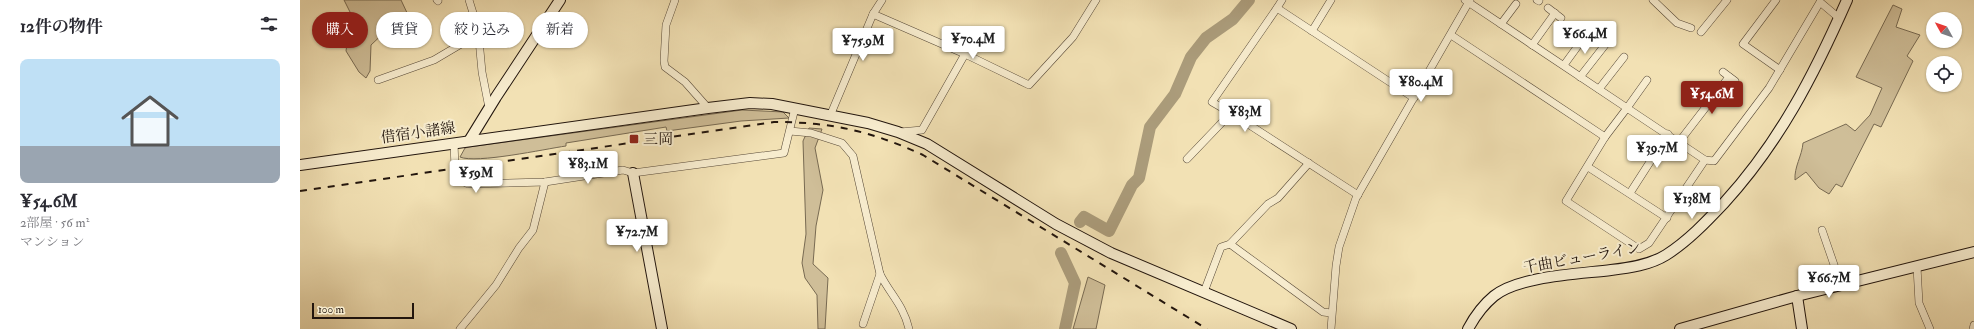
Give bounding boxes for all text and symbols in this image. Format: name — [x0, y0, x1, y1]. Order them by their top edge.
chip: 購入 — [312, 12, 368, 48]
chip: 賃貸 — [376, 12, 432, 48]
chip: 絞り込み — [440, 12, 524, 48]
chip: 新着 — [532, 12, 588, 48]
north arrow — [1926, 12, 1962, 48]
map controls — [1926, 12, 1962, 92]
icon: filters — [258, 13, 280, 35]
text: 12件の物件 — [20, 16, 103, 37]
pin: ¥66.4M — [1552, 21, 1618, 55]
pin: ¥70.4M — [940, 26, 1006, 60]
text: ¥66.4M — [1562, 26, 1608, 42]
pin: ¥75.9M — [830, 28, 896, 62]
text: ¥70.4M — [951, 31, 995, 47]
text: ¥75.9M — [842, 33, 885, 49]
button: locate — [1926, 56, 1962, 92]
pin: ¥80.4M — [1388, 69, 1454, 103]
text: ¥80.4M — [1399, 74, 1443, 90]
pin: ¥54.6M — [1679, 81, 1745, 115]
icon: home — [114, 85, 186, 157]
text: ¥54.6M — [1690, 86, 1734, 102]
pin: ¥83M — [1221, 99, 1269, 133]
text: ¥83M — [1228, 104, 1262, 120]
street label: 借宿小諸線 — [380, 118, 456, 148]
place label: 三岡 — [643, 130, 673, 149]
marker: 三岡 — [628, 133, 640, 145]
pin: ¥39.7M — [1624, 135, 1690, 169]
text: ¥39.7M — [1636, 140, 1678, 156]
pin: ¥83.1M — [555, 151, 621, 185]
text: ¥83.1M — [568, 156, 608, 172]
pin: ¥59M — [452, 160, 500, 194]
text: ¥59M — [459, 165, 493, 181]
pin: ¥138M — [1664, 186, 1720, 220]
text: ¥54.6M — [20, 191, 78, 212]
text: ¥138M — [1673, 191, 1711, 207]
text: 2部屋 · 56 m² — [20, 215, 89, 231]
pin: ¥72.7M — [604, 219, 670, 253]
text: ¥72.7M — [616, 224, 658, 240]
text: マンション — [20, 234, 84, 250]
street label: 千曲ビューライン — [1521, 238, 1643, 278]
pin: ¥66.7M — [1796, 265, 1862, 299]
text: ¥66.7M — [1807, 270, 1851, 286]
scale bar — [312, 301, 414, 320]
text: 100 m — [318, 303, 344, 316]

